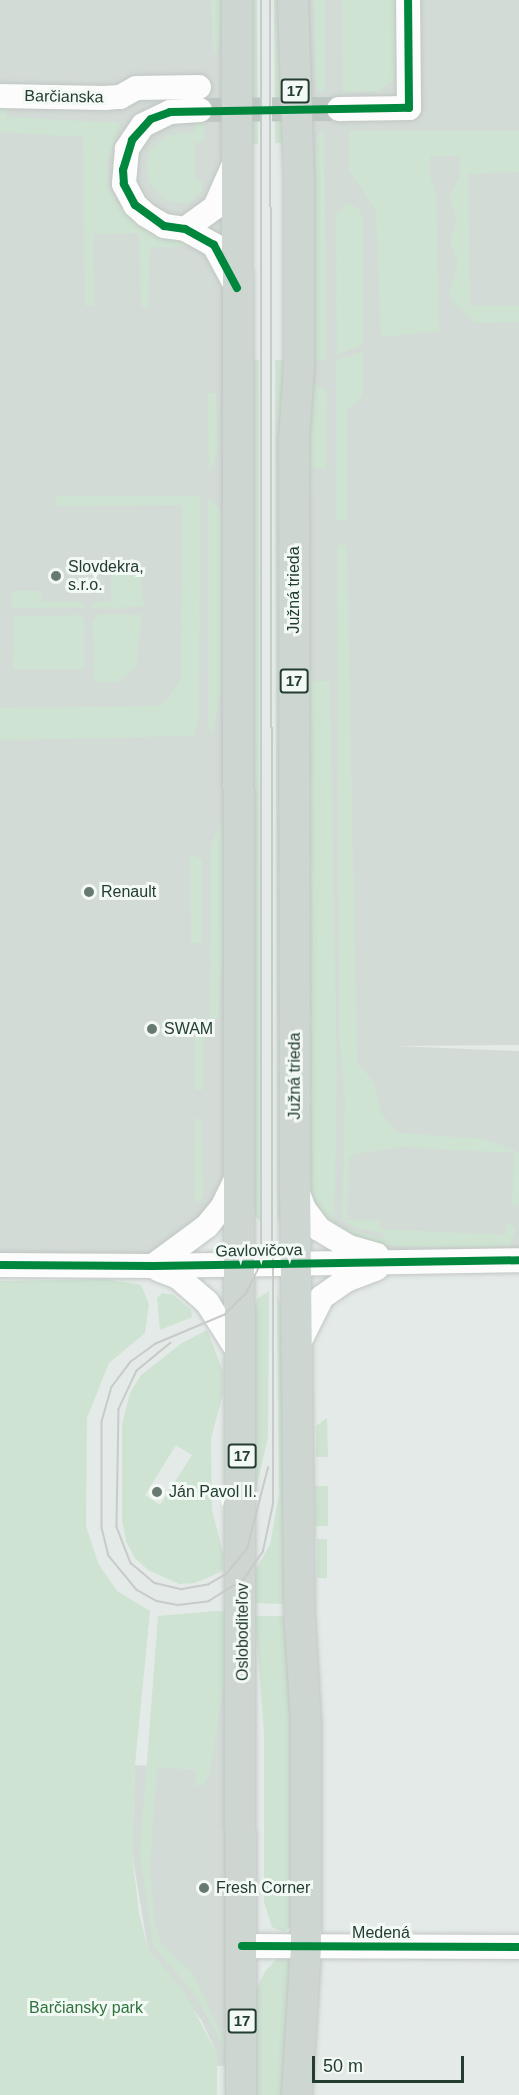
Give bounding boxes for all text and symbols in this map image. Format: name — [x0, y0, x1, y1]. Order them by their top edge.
road number: 17 — [280, 79, 310, 103]
street label: Barčianska — [24, 87, 104, 107]
street label: Južná trieda — [284, 546, 304, 634]
place label: Slovdekra, s.r.o. — [68, 557, 144, 595]
marker: Slovdekra, s.r.o. — [49, 569, 63, 583]
road number: 17 — [279, 669, 309, 693]
place label: Renault — [101, 882, 156, 902]
marker: Renault — [82, 885, 96, 899]
place label: SWAM — [164, 1019, 213, 1039]
marker: SWAM — [145, 1022, 159, 1036]
street label: Južná trieda — [285, 1032, 305, 1120]
street label: Gavlovičova — [215, 1241, 303, 1261]
road number: 17 — [227, 1444, 257, 1468]
place label: Ján Pavol II. — [169, 1482, 257, 1502]
marker: Ján Pavol II. — [150, 1485, 164, 1499]
street label: Osloboditeľov — [233, 1583, 253, 1681]
place label: Fresh Corner — [216, 1878, 310, 1898]
marker: Fresh Corner — [197, 1881, 211, 1895]
street label: Medená — [352, 1923, 410, 1943]
park label: Barčiansky park — [29, 1998, 143, 2018]
road number: 17 — [227, 2009, 257, 2033]
scale bar — [315, 2044, 466, 2082]
text: 50 m — [323, 2056, 363, 2076]

